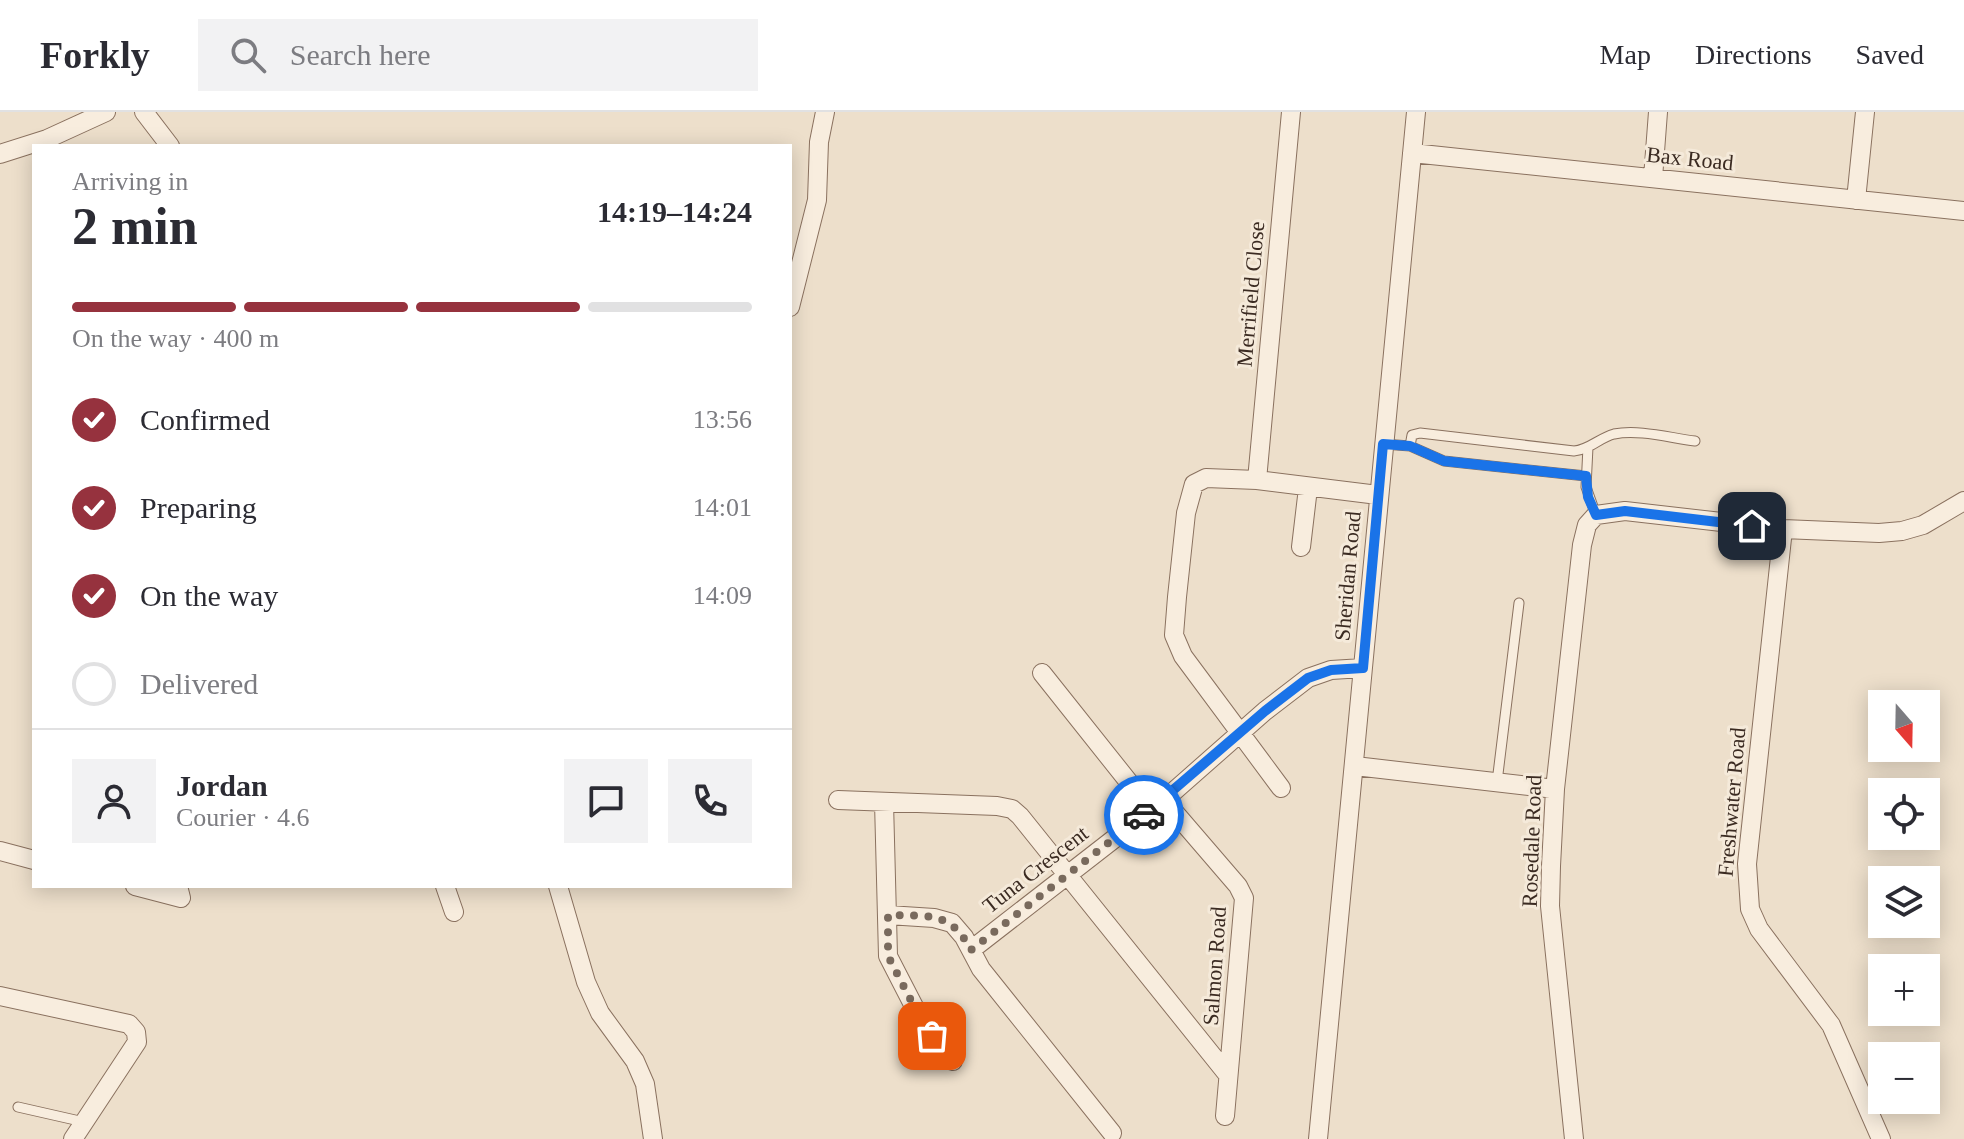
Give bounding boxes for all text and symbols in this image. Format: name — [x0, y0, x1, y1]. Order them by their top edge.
search box — [198, 19, 758, 91]
icon: search — [226, 33, 270, 77]
text: Forkly — [40, 34, 150, 76]
text: Search here — [290, 38, 431, 71]
text: Map — [1600, 39, 1651, 70]
text: Directions — [1695, 39, 1812, 70]
text: Saved — [1856, 39, 1924, 70]
street label: Bax Road — [1645, 141, 1735, 175]
text: Arriving in — [72, 167, 188, 196]
text: 14:19–14:24 — [597, 195, 752, 228]
text: 2 min — [72, 198, 198, 255]
street label: Merrifield Close — [1232, 220, 1269, 368]
text: On the way · 400 m — [72, 324, 279, 353]
icon: check — [72, 398, 116, 442]
text: Confirmed — [140, 403, 270, 436]
text: 13:56 — [693, 405, 752, 434]
icon: check — [72, 486, 116, 530]
text: Preparing — [140, 491, 257, 524]
pin — [1718, 492, 1786, 560]
text: 14:01 — [693, 493, 752, 522]
icon: home — [1730, 504, 1774, 548]
street label: Sheridan Road — [1329, 510, 1366, 642]
icon: check — [72, 574, 116, 618]
text: On the way — [140, 579, 278, 612]
text: 14:09 — [693, 581, 752, 610]
text: Delivered — [140, 667, 258, 700]
north arrow — [1868, 690, 1940, 762]
map controls — [1868, 690, 1940, 1114]
street label: Freshwater Road — [1713, 726, 1750, 878]
button: person — [72, 759, 156, 843]
button: chat — [564, 759, 648, 843]
button: phone — [668, 759, 752, 843]
text: Jordan — [176, 769, 268, 802]
street label: Rosedale Road — [1517, 774, 1546, 908]
courier — [1104, 775, 1184, 855]
button: locate — [1868, 778, 1940, 850]
icon: car — [1122, 793, 1166, 837]
text: Courier · 4.6 — [176, 803, 310, 832]
street label: Tuna Crescent — [978, 820, 1093, 918]
button: layers — [1868, 866, 1940, 938]
street label: Salmon Road — [1198, 906, 1231, 1026]
button: + — [1868, 954, 1940, 1026]
pin — [898, 1002, 966, 1070]
icon: bag — [910, 1014, 954, 1058]
button: − — [1868, 1042, 1940, 1114]

